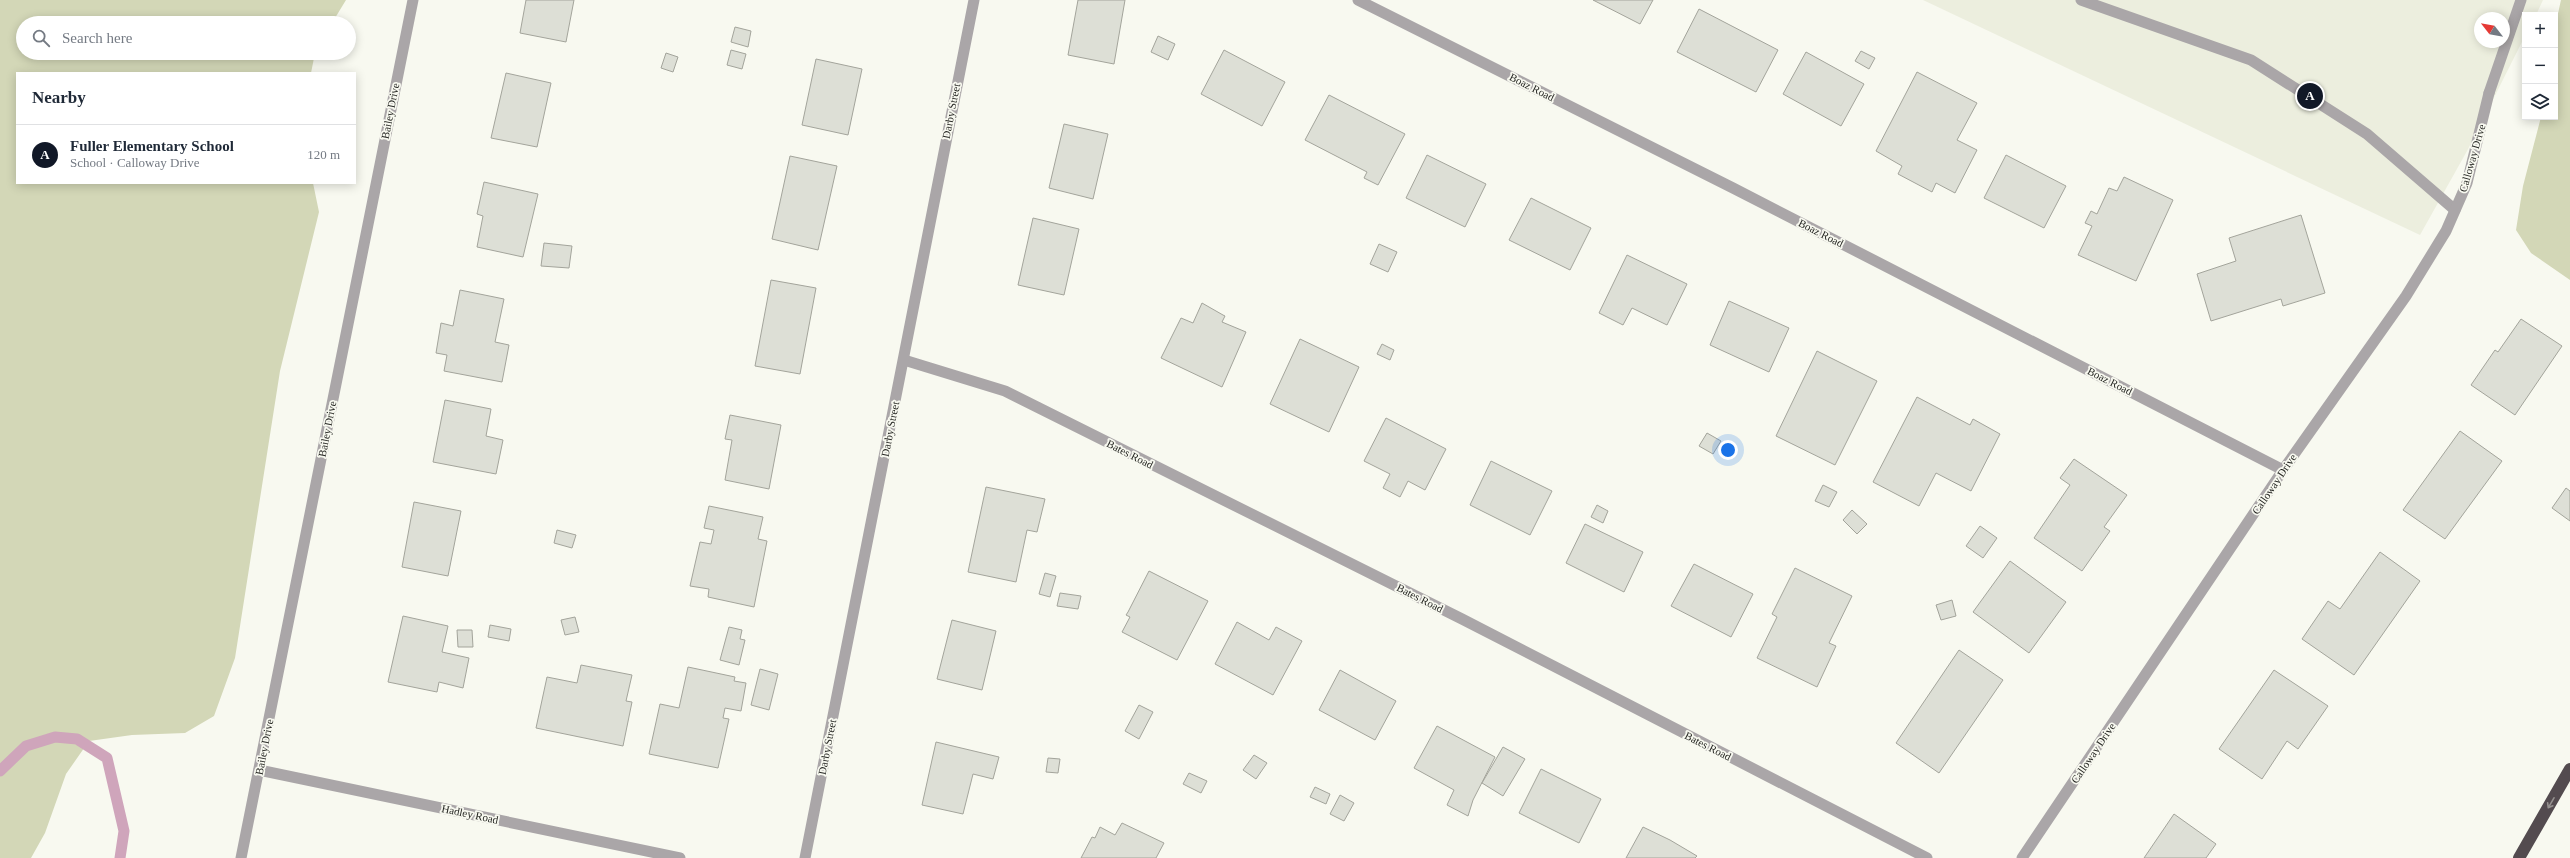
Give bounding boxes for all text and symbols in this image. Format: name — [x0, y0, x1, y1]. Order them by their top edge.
north arrow — [2474, 12, 2510, 48]
map controls — [2522, 12, 2558, 120]
button: + — [2522, 12, 2558, 48]
search box — [16, 16, 356, 60]
icon: search — [30, 27, 52, 49]
text: Search here — [62, 30, 132, 46]
button: − — [2522, 48, 2558, 84]
street label: Boaz Road — [1508, 71, 1557, 104]
pin: A — [2297, 81, 2323, 111]
street label: Bailey Drive — [379, 82, 401, 140]
street label: Darby Street — [940, 82, 962, 140]
button: layers — [2522, 84, 2558, 120]
text: Nearby — [32, 88, 86, 107]
street label: Calloway Drive — [2457, 123, 2487, 193]
text: Fuller Elementary School — [70, 138, 234, 154]
text: A — [40, 147, 50, 162]
text: 120 m — [307, 147, 340, 162]
text: School · Calloway Drive — [70, 155, 200, 170]
street label: Boaz Road — [1797, 217, 1846, 250]
street label: Boaz Road — [2086, 365, 2135, 398]
street label: Bailey Drive — [316, 400, 338, 458]
street label: Darby Street — [879, 400, 901, 458]
street label: Bates Road — [1105, 437, 1156, 471]
your location — [1718, 440, 1738, 460]
street label: Calloway Drive — [2249, 452, 2299, 516]
street label: Bates Road — [1395, 581, 1446, 615]
street label: Bailey Drive — [253, 718, 275, 776]
street label: Darby Street — [816, 718, 838, 776]
street label: Calloway Drive — [2068, 721, 2118, 785]
street label: Bates Road — [1683, 729, 1734, 763]
one-way arrow — [2546, 797, 2554, 809]
street label: Hadley Road — [441, 802, 500, 826]

